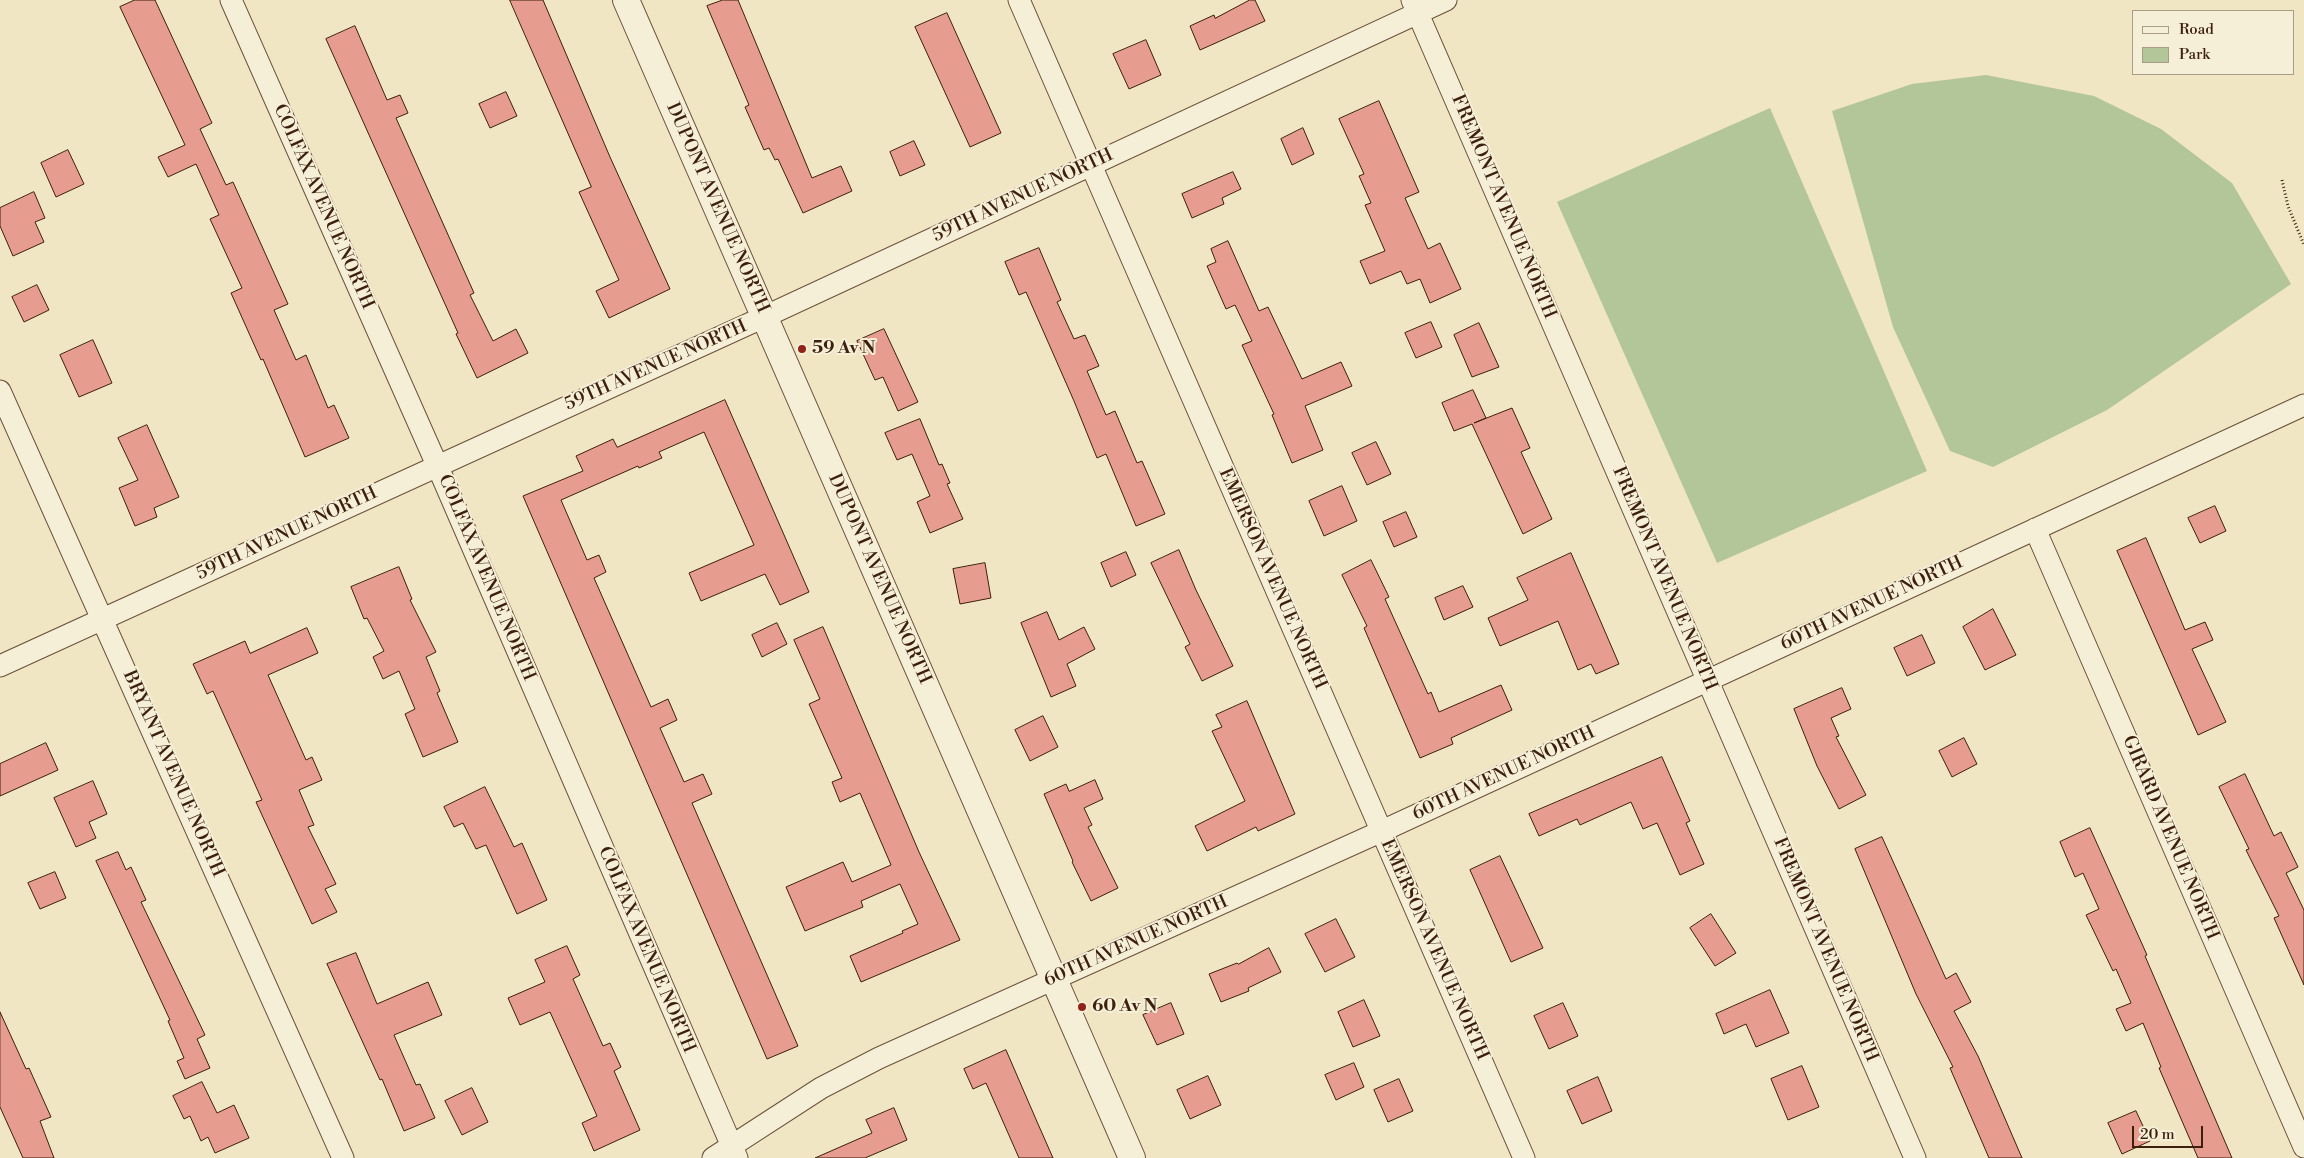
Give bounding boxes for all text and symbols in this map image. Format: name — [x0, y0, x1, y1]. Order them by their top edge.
legend — [2132, 10, 2294, 75]
text: Road — [2179, 20, 2214, 39]
text: Park — [2179, 45, 2210, 64]
street label: FREMONT AVENUE NORTH — [1446, 92, 1560, 322]
street label: DUPONT AVENUE NORTH — [661, 100, 773, 316]
street label: COLFAX AVENUE NORTH — [268, 101, 378, 313]
street label: 59TH AVENUE NORTH — [929, 145, 1117, 247]
street label: 59TH AVENUE NORTH — [562, 316, 750, 416]
place label: 59 Av N — [812, 338, 875, 360]
marker: 59 Av N — [796, 343, 808, 355]
street label: FREMONT AVENUE NORTH — [1607, 464, 1721, 694]
street label: EMERSON AVENUE NORTH — [1213, 465, 1331, 693]
street label: DUPONT AVENUE NORTH — [823, 471, 935, 687]
street label: COLFAX AVENUE NORTH — [433, 472, 539, 684]
street label: 59TH AVENUE NORTH — [193, 483, 381, 585]
street label: 60TH AVENUE NORTH — [1777, 552, 1967, 656]
street label: BRYANT AVENUE NORTH — [118, 667, 228, 881]
street label: 60TH AVENUE NORTH — [1409, 722, 1599, 826]
street label: GIRARD AVENUE NORTH — [2117, 733, 2223, 943]
street label: FREMONT AVENUE NORTH — [1768, 835, 1882, 1065]
street label: EMERSON AVENUE NORTH — [1375, 836, 1493, 1064]
street label: COLFAX AVENUE NORTH — [593, 844, 699, 1056]
street label: 60TH AVENUE NORTH — [1041, 892, 1231, 992]
place label: 60 Av N — [1092, 996, 1157, 1018]
marker: 60 Av N — [1076, 1001, 1088, 1013]
scale bar — [2134, 1116, 2205, 1148]
text: 20 m — [2140, 1125, 2175, 1144]

